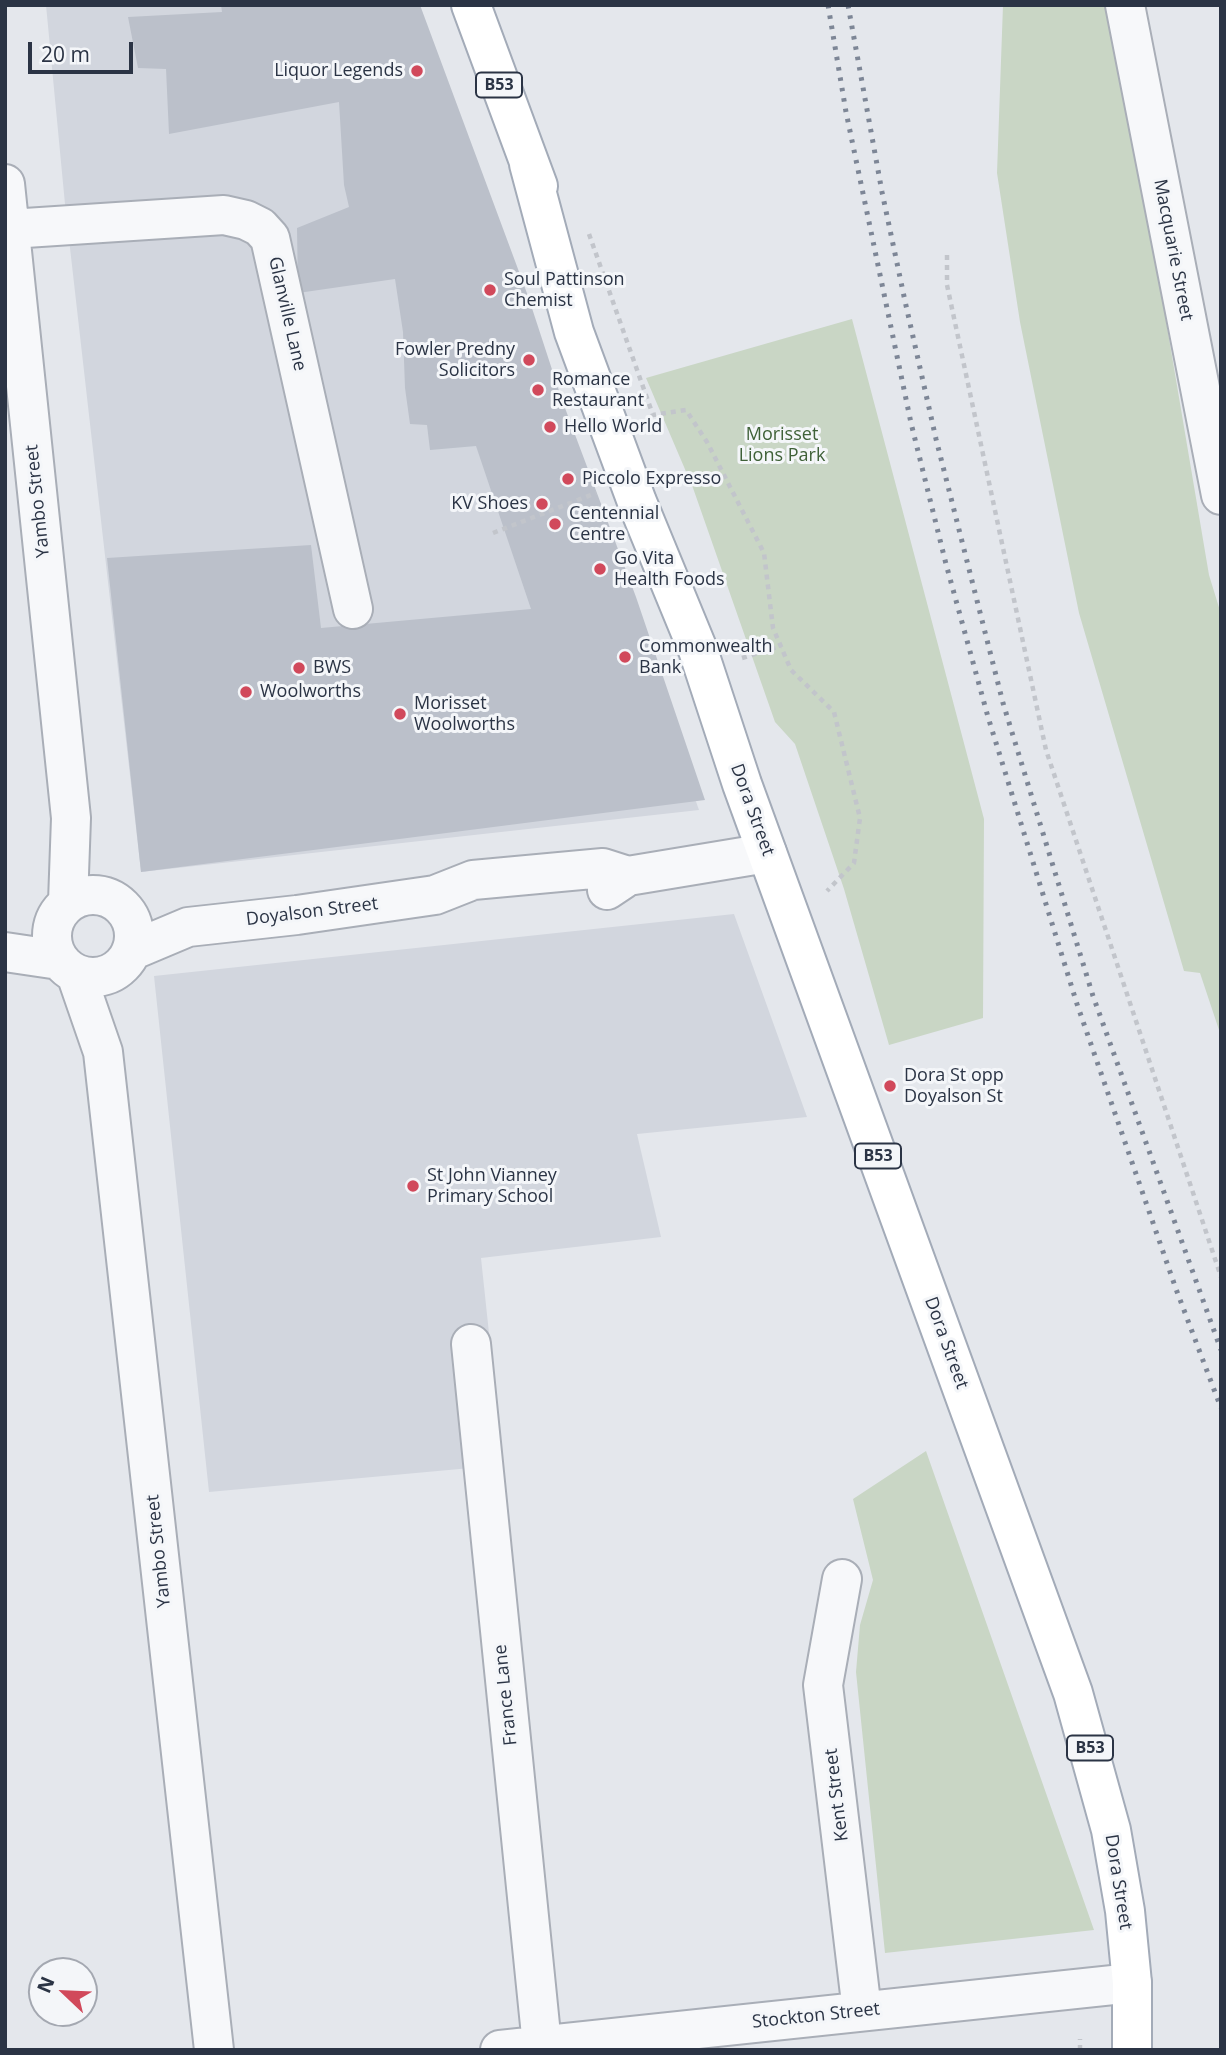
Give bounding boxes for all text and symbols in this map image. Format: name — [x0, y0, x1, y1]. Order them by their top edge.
scale bar — [32, 28, 136, 72]
text: 20 m — [41, 40, 90, 68]
place label: Liquor Legends — [274, 60, 403, 82]
marker: Liquor Legends — [409, 63, 425, 79]
road number: B53 — [476, 72, 522, 97]
street label: Macquarie Street — [1149, 177, 1197, 323]
street label: Glanville Lane — [263, 255, 311, 373]
place label: Soul Pattinson Chemist — [504, 269, 625, 312]
marker: Soul Pattinson Chemist — [482, 282, 498, 298]
place label: Fowler Predny Solicitors — [395, 339, 515, 382]
marker: Fowler Predny Solicitors — [521, 352, 537, 368]
place label: Romance Restaurant — [552, 369, 644, 412]
marker: Romance Restaurant — [530, 382, 546, 398]
place label: Hello World — [564, 416, 662, 438]
marker: Hello World — [542, 419, 558, 435]
park label: Morisset Lions Park — [739, 424, 825, 466]
street label: Yambo Street — [21, 443, 55, 559]
place label: Piccolo Expresso — [582, 468, 721, 490]
marker: Piccolo Expresso — [560, 471, 576, 487]
place label: KV Shoes — [451, 493, 528, 515]
marker: KV Shoes — [534, 496, 550, 512]
place label: Centennial Centre — [569, 503, 659, 546]
marker: Centennial Centre — [547, 516, 563, 532]
place label: Go Vita Health Foods — [614, 548, 725, 590]
marker: Go Vita Health Foods — [592, 561, 608, 577]
place label: Commonwealth Bank — [639, 636, 772, 678]
marker: Commonwealth Bank — [617, 649, 633, 665]
place label: BWS — [313, 657, 351, 679]
marker: BWS — [291, 660, 307, 676]
place label: Woolworths — [260, 681, 361, 703]
marker: Woolworths — [238, 684, 254, 700]
place label: Morisset Woolworths — [414, 693, 515, 736]
marker: Morisset Woolworths — [392, 706, 408, 722]
street label: Dora Street — [725, 761, 779, 859]
street label: Doyalson Street — [245, 893, 379, 931]
place label: Dora St opp Doyalson St — [904, 1065, 1004, 1108]
marker: Dora St opp Doyalson St — [882, 1078, 898, 1094]
road number: B53 — [855, 1144, 901, 1168]
place label: St John Vianney Primary School — [427, 1165, 557, 1208]
marker: St John Vianney Primary School — [405, 1178, 421, 1194]
street label: Dora Street — [919, 1294, 973, 1392]
street label: Yambo Street — [142, 1493, 176, 1609]
street label: France Lane — [490, 1643, 522, 1747]
road number: B53 — [1067, 1736, 1113, 1760]
street label: Kent Street — [821, 1747, 853, 1843]
street label: Dora Street — [1100, 1833, 1136, 1931]
north arrow — [28, 1957, 98, 2027]
text: N — [31, 1972, 60, 1997]
street label: Stockton Street — [751, 1999, 881, 2033]

